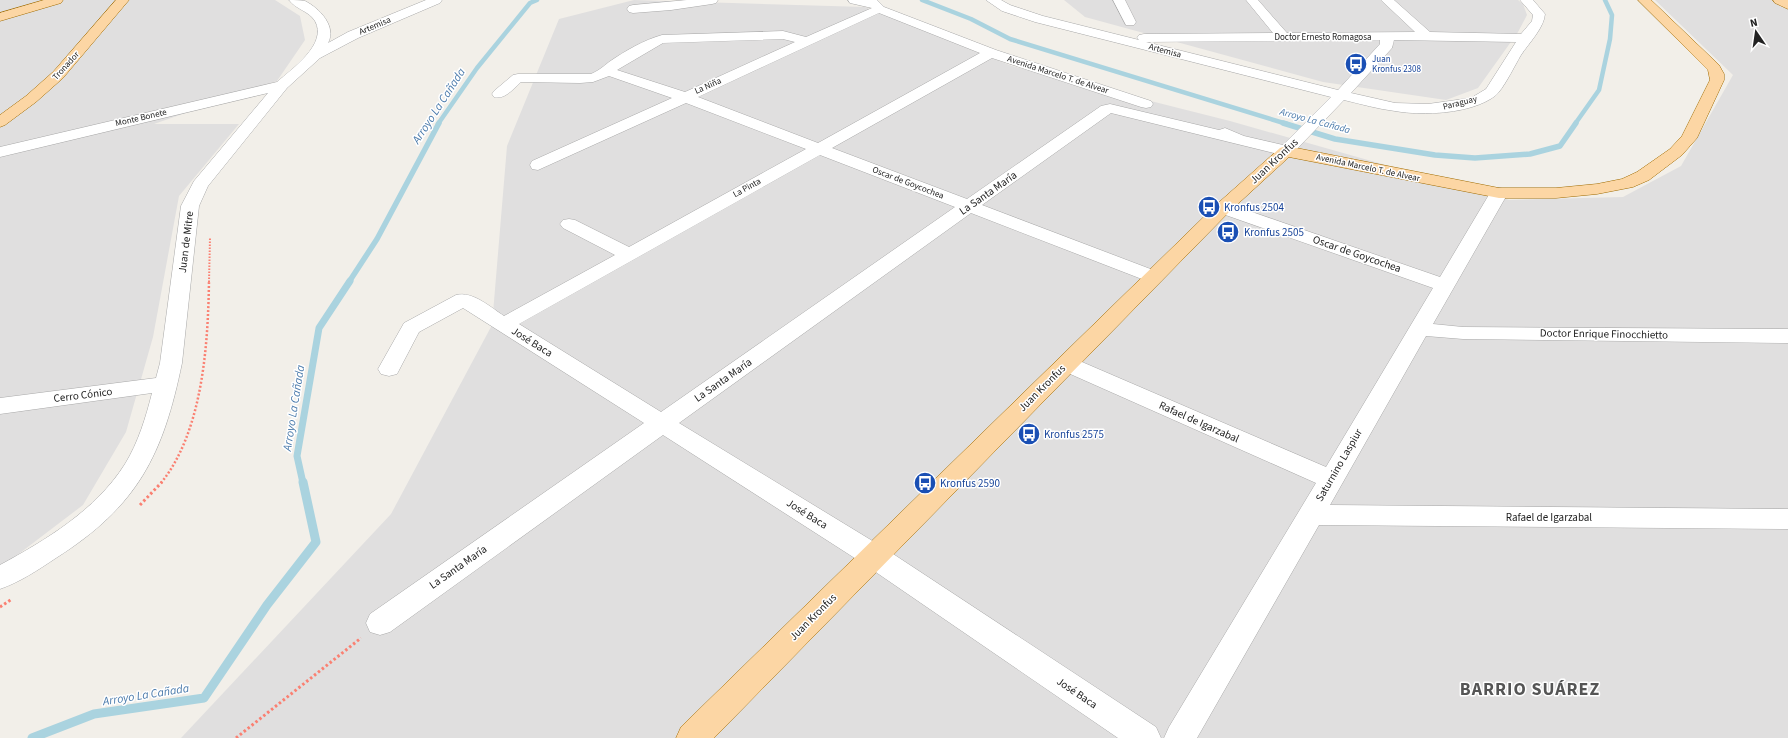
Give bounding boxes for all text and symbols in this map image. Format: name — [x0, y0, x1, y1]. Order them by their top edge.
north arrow — [1736, 12, 1776, 52]
street label: Artemisa — [357, 13, 393, 39]
text: N — [1749, 15, 1759, 31]
street label: Doctor Ernesto Romagosa — [1274, 31, 1372, 44]
street label: Artemisa — [1147, 40, 1183, 62]
street label: Tronador — [50, 48, 83, 83]
bus stop icon: Juan Kronfus 2308 — [1343, 51, 1369, 77]
street label: Avenida Marcelo T. de Alvear — [1006, 52, 1111, 98]
place label: Juan Kronfus 2308 — [1372, 53, 1422, 76]
water label: Arroyo La Cañada — [408, 64, 470, 148]
street label: La Niña — [692, 74, 724, 98]
street label: Paraguay — [1442, 92, 1479, 114]
water label: Arroyo La Cañada — [1277, 105, 1352, 137]
street label: Monte Bonete — [114, 106, 168, 130]
street label: Juan Kronfus — [1247, 134, 1302, 187]
street label: Avenida Marcelo T. de Alvear — [1315, 151, 1422, 186]
street label: Oscar de Goycochea — [870, 163, 946, 203]
street label: La Santa María — [956, 168, 1020, 218]
street label: La Pinta — [731, 175, 763, 201]
bus stop icon: Kronfus 2504 — [1196, 194, 1222, 220]
place label: Kronfus 2504 — [1224, 200, 1284, 215]
street label: Juan de Mitre — [175, 210, 197, 274]
bus stop icon: Kronfus 2505 — [1215, 219, 1241, 245]
place label: Kronfus 2505 — [1244, 225, 1304, 240]
street label: Oscar de Goycochea — [1311, 232, 1403, 276]
street label: José Baca — [509, 323, 555, 361]
street label: Doctor Enrique Finocchietto — [1540, 325, 1668, 343]
street label: La Santa María — [691, 355, 755, 405]
street label: Juan Kronfus — [1015, 361, 1069, 415]
water label: Arroyo La Cañada — [279, 363, 309, 453]
street label: Cerro Cónico — [53, 384, 113, 406]
street label: Rafael de Igarzabal — [1157, 398, 1242, 446]
bus stop icon: Kronfus 2575 — [1016, 421, 1042, 447]
street label: Saturnino Laspiur — [1312, 426, 1366, 504]
place label: Kronfus 2575 — [1044, 427, 1104, 442]
bus stop icon: Kronfus 2590 — [912, 470, 938, 496]
place label: Kronfus 2590 — [940, 476, 1000, 491]
street label: José Baca — [784, 495, 830, 533]
street label: Rafael de Igarzabal — [1506, 510, 1592, 525]
street label: La Santa María — [426, 542, 490, 592]
street label: Juan Kronfus — [786, 590, 840, 644]
street label: José Baca — [1054, 674, 1100, 712]
district label: BARRIO SUÁREZ — [1460, 677, 1600, 702]
water label: Arroyo La Cañada — [101, 680, 191, 710]

